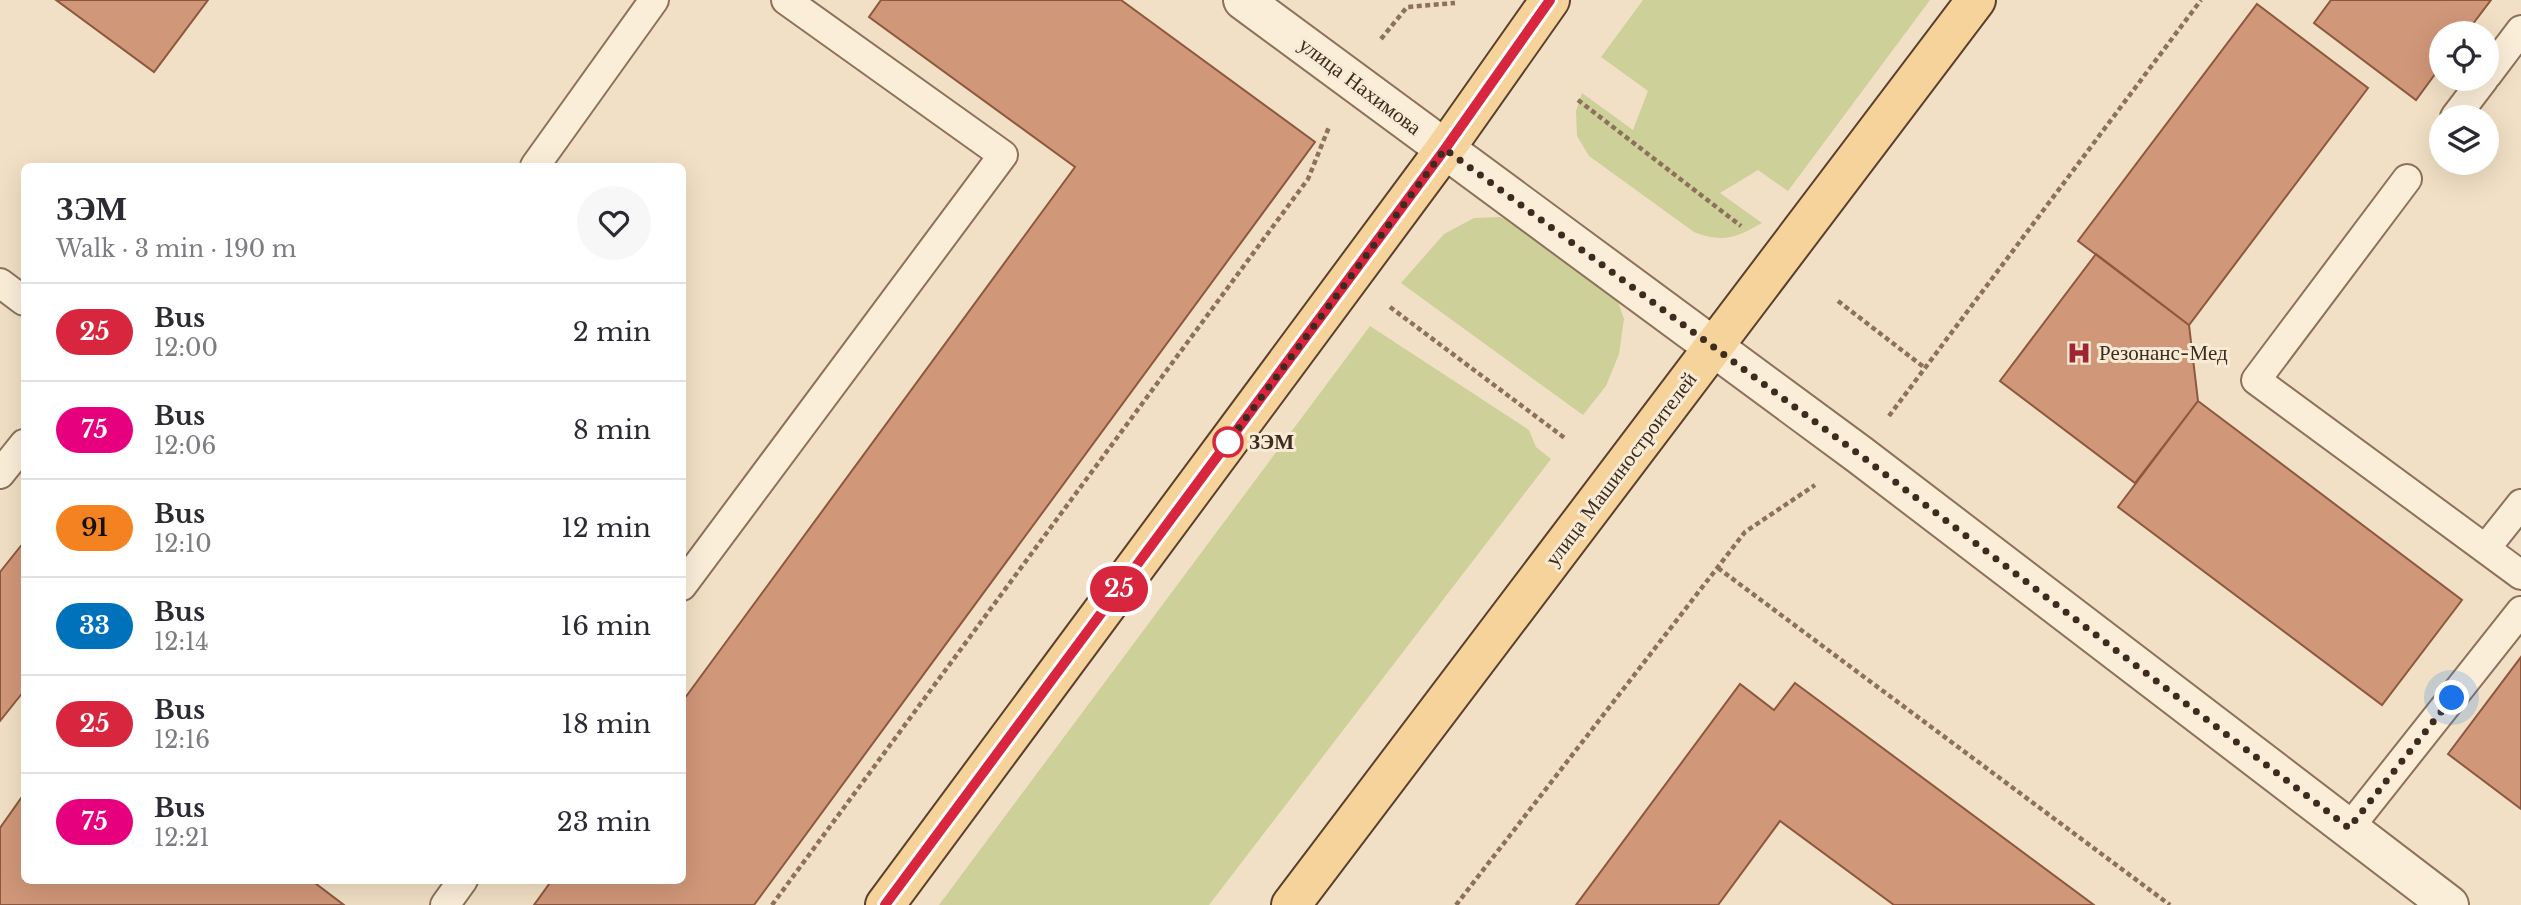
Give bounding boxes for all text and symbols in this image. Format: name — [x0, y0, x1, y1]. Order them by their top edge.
map controls — [2429, 21, 2499, 175]
button: locate — [2429, 21, 2499, 91]
street label: улица Нахимова — [1294, 31, 1427, 141]
button: layers — [2429, 105, 2499, 175]
button: heart — [577, 186, 651, 260]
text: ЗЭМ — [56, 188, 127, 229]
text: Walk · 3 min · 190 m — [56, 235, 297, 263]
text: Bus — [154, 302, 205, 334]
text: 2 min — [573, 316, 651, 348]
text: 25 — [80, 317, 109, 346]
text: 12:00 — [154, 334, 218, 362]
hospital icon: Резонанс-Мед — [2065, 339, 2093, 367]
place label: Резонанс-Мед — [2099, 340, 2228, 366]
street label: улица Машиностроителей — [1540, 367, 1702, 571]
text: Bus — [154, 400, 205, 432]
text: 8 min — [573, 414, 651, 446]
text: 75 — [81, 415, 108, 444]
marker: ЗЭМ — [1213, 427, 1243, 457]
place label: ЗЭМ — [1249, 429, 1294, 455]
text: 12:06 — [154, 432, 216, 460]
text: Bus — [154, 498, 205, 530]
text: 12 min — [561, 512, 651, 544]
text: 91 — [81, 513, 108, 542]
text: 12:10 — [154, 530, 212, 558]
line badge: 25 — [1088, 566, 1150, 612]
text: 25 — [1104, 574, 1134, 603]
text: Bus — [154, 596, 205, 628]
text: 16 min — [561, 610, 651, 642]
text: 33 — [79, 611, 110, 640]
text: 12:14 — [154, 628, 209, 656]
your location — [2434, 680, 2469, 715]
text: Bus — [154, 694, 205, 726]
text: 18 min — [562, 708, 651, 740]
text: 25 — [80, 709, 109, 738]
text: 12:16 — [154, 726, 210, 754]
text: Bus — [154, 792, 205, 824]
text: 23 min — [557, 806, 651, 838]
text: 75 — [81, 807, 108, 836]
text: 12:21 — [154, 824, 209, 852]

